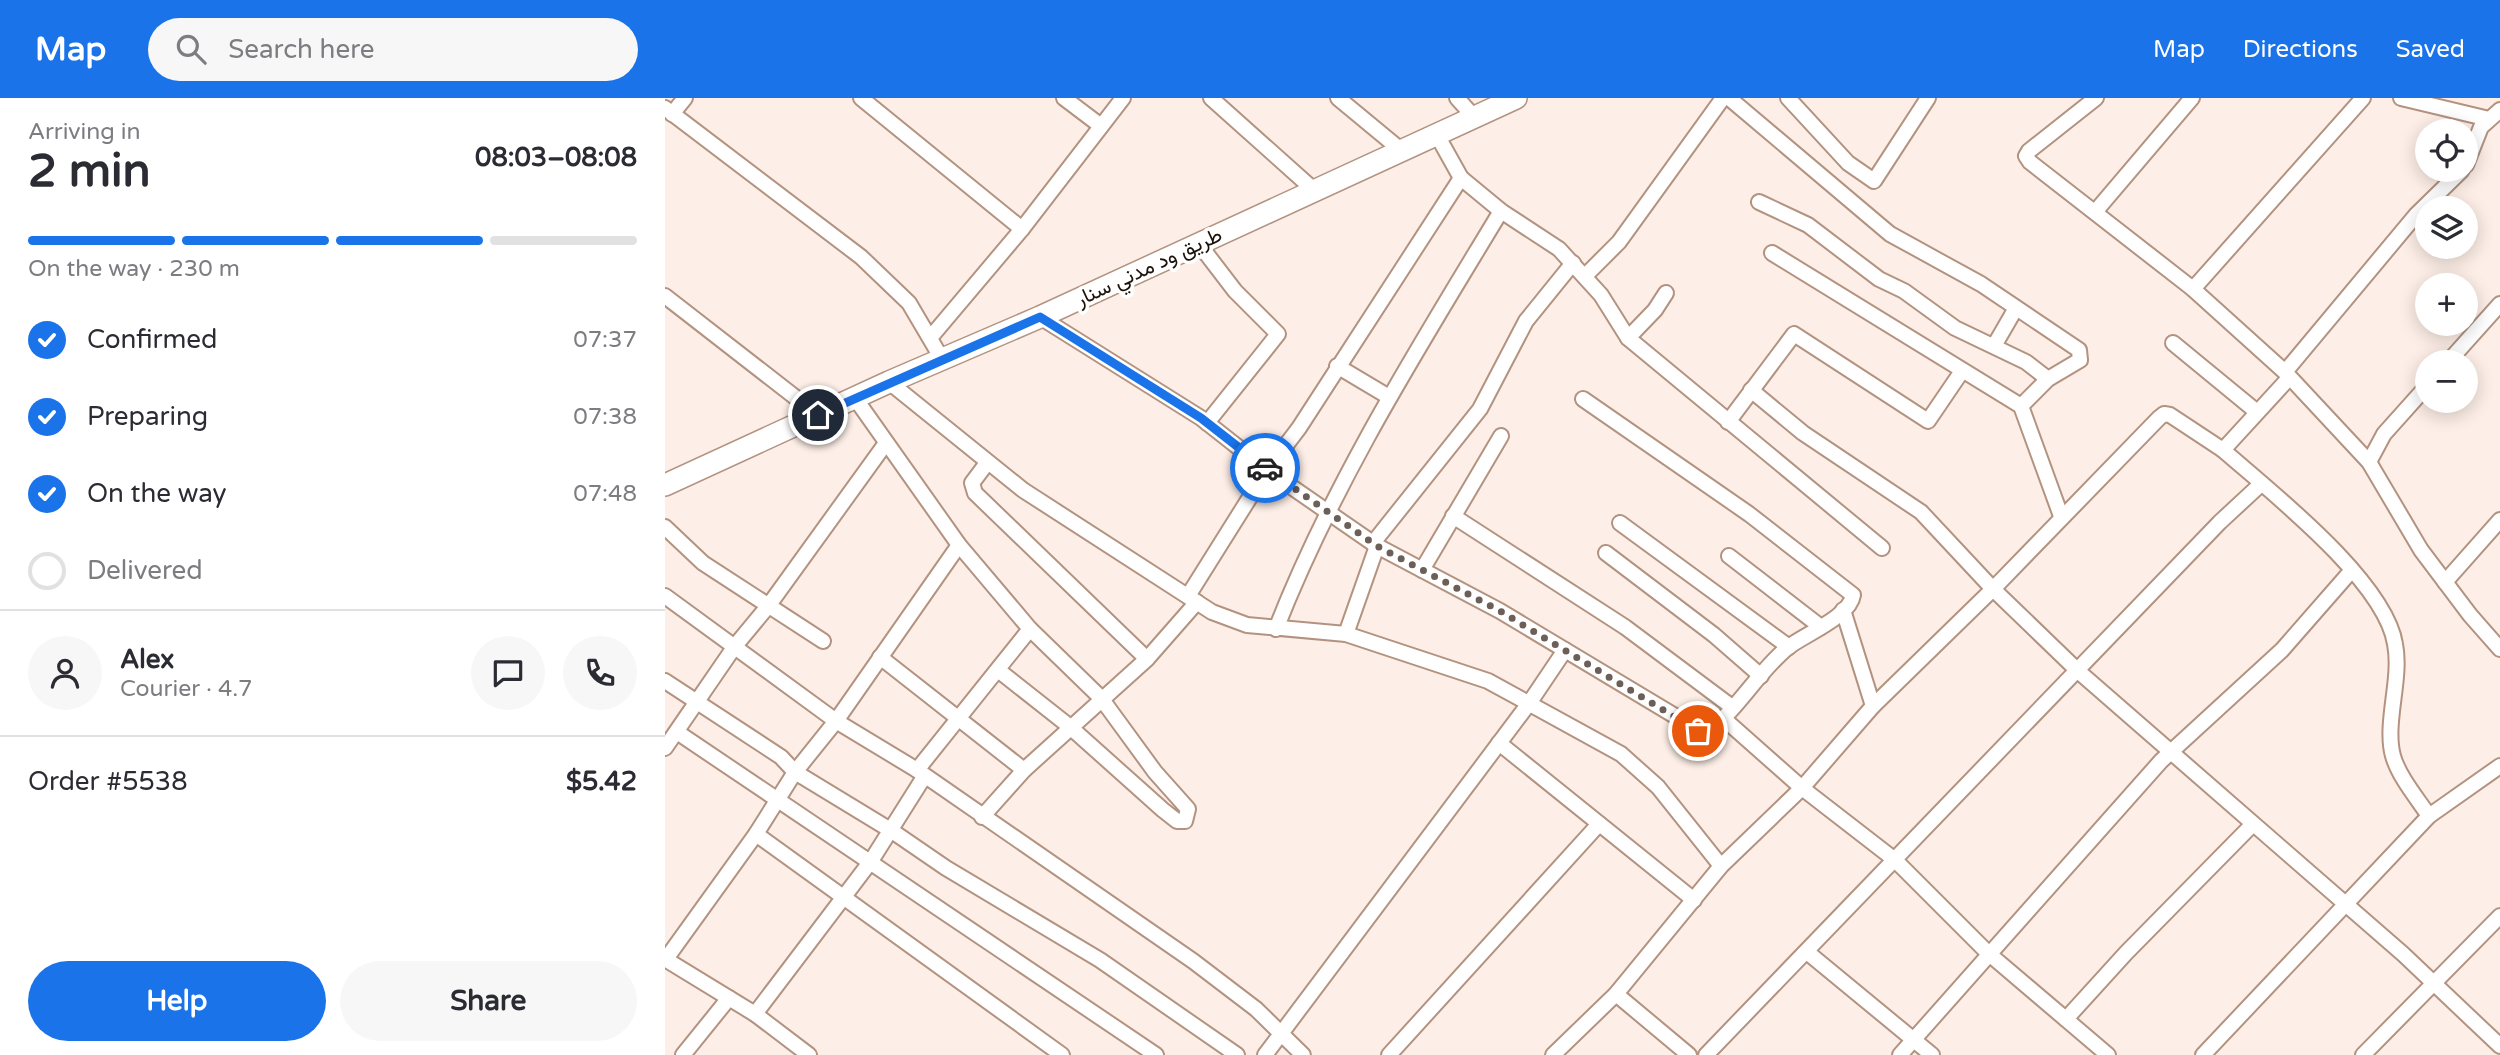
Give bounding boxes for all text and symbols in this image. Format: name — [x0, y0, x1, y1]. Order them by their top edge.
search box — [148, 18, 638, 81]
text: Map — [35, 30, 106, 69]
icon: search — [172, 30, 210, 68]
text: Search here — [228, 34, 374, 65]
text: Map — [2153, 35, 2205, 64]
text: Directions — [2243, 35, 2358, 64]
text: Saved — [2396, 35, 2465, 64]
text: Arriving in — [28, 118, 141, 146]
map controls — [2415, 119, 2478, 413]
button: locate — [2415, 119, 2478, 182]
text: 08:03–08:08 — [475, 142, 637, 173]
text: 2 min — [28, 144, 151, 199]
button: layers — [2415, 196, 2478, 259]
street label: طريق ود مدني سنار — [1071, 222, 1228, 316]
text: On the way · 230 m — [28, 255, 240, 283]
button: + — [2415, 273, 2478, 336]
icon: check — [28, 321, 66, 359]
text: Confirmed — [87, 324, 217, 355]
text: 07:37 — [573, 326, 637, 354]
button: − — [2415, 350, 2478, 413]
pin — [788, 385, 848, 445]
icon: home — [799, 396, 837, 434]
icon: check — [28, 398, 66, 436]
text: Preparing — [87, 401, 208, 432]
text: 07:38 — [573, 403, 637, 431]
courier — [1230, 433, 1300, 503]
icon: car — [1246, 449, 1284, 487]
icon: check — [28, 475, 66, 513]
text: On the way — [87, 478, 227, 509]
text: 07:48 — [573, 480, 637, 508]
text: Delivered — [87, 555, 203, 586]
button: person — [28, 636, 102, 710]
button: chat — [471, 636, 545, 710]
button: phone — [563, 636, 637, 710]
text: Alex — [120, 644, 174, 675]
text: Courier · 4.7 — [120, 675, 253, 703]
pin — [1668, 701, 1728, 761]
icon: bag — [1679, 712, 1717, 750]
text: Order #5538 — [28, 766, 188, 797]
text: $5.42 — [566, 766, 637, 797]
button: Help — [28, 961, 326, 1041]
button: Share — [340, 961, 637, 1041]

